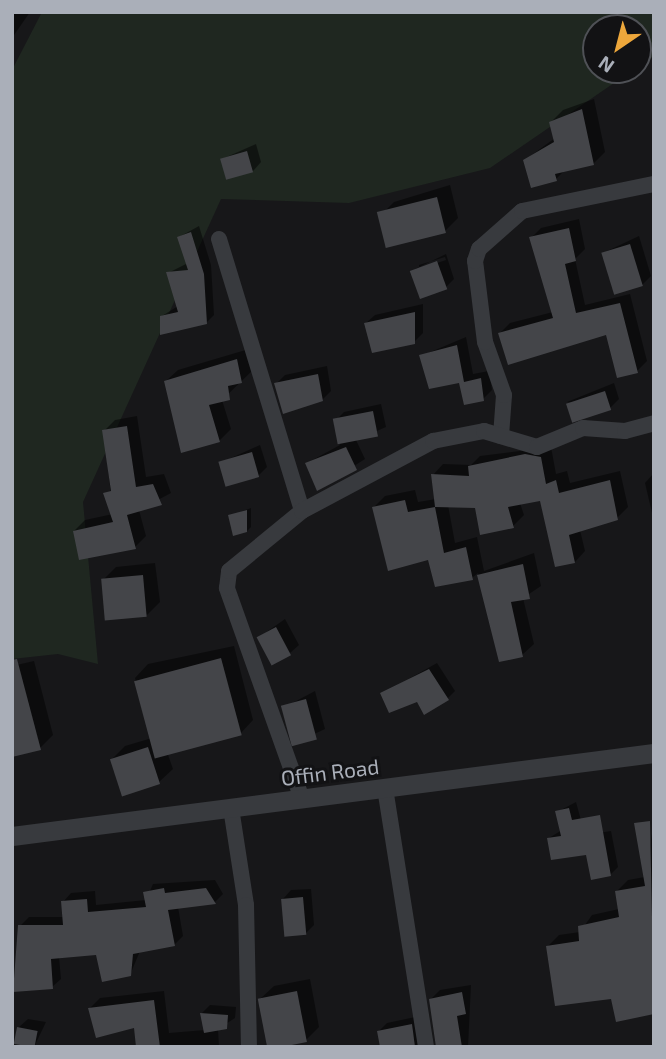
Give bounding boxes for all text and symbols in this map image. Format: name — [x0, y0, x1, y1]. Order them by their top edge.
north arrow — [582, 14, 652, 84]
text: N — [594, 52, 618, 78]
street label: Offin Road — [279, 753, 381, 791]

